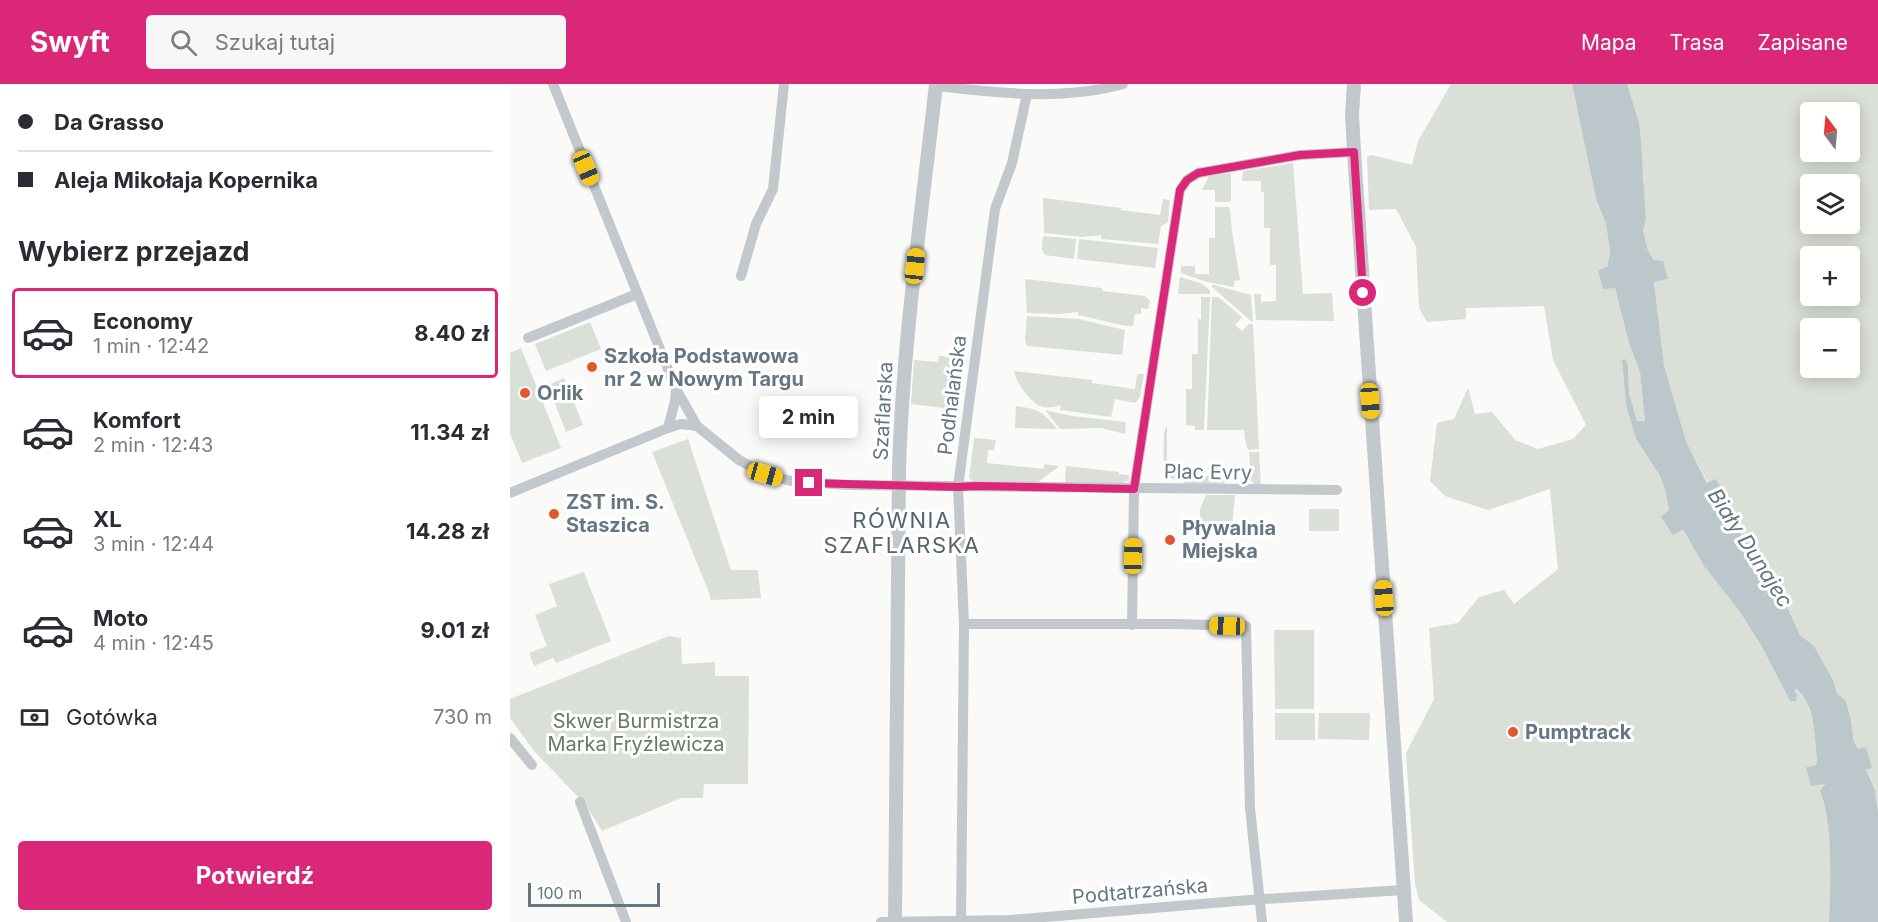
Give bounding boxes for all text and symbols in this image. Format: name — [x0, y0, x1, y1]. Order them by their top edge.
search box — [146, 15, 566, 69]
text: Swyft — [30, 25, 110, 59]
icon: search — [167, 26, 200, 59]
text: Szukaj tutaj — [215, 29, 335, 55]
text: Mapa — [1581, 30, 1637, 55]
text: Trasa — [1670, 30, 1725, 55]
text: Zapisane — [1758, 30, 1848, 55]
north arrow — [1800, 102, 1860, 162]
map controls — [1800, 102, 1860, 378]
text: Da Grasso — [54, 109, 164, 135]
car — [571, 148, 601, 188]
text: Aleja Mikołaja Kopernika — [54, 167, 318, 193]
button: layers — [1800, 174, 1860, 234]
text: Wybierz przejazd — [18, 235, 250, 268]
button: + — [1800, 246, 1860, 306]
car — [904, 247, 926, 285]
route start — [1349, 279, 1376, 306]
icon: car — [21, 306, 75, 360]
text: Economy — [93, 308, 193, 334]
button: − — [1800, 318, 1860, 378]
text: 8.40 zł — [414, 320, 489, 346]
text: 1 min · 12:42 — [93, 334, 209, 358]
street label: Podhalańska — [933, 334, 971, 456]
place label: Szkoła Podstawowa nr 2 w Nowym Targu — [604, 344, 804, 391]
marker: Szkoła Podstawowa nr 2 w Nowym Targu — [585, 360, 599, 374]
street label: Szaflarska — [868, 361, 898, 461]
place label: Orlik — [537, 381, 584, 405]
car — [1360, 382, 1380, 420]
marker: Orlik — [518, 386, 532, 400]
callout: 2 min — [760, 396, 858, 438]
icon: car — [21, 405, 75, 459]
text: 2 min — [782, 405, 835, 429]
text: Komfort — [93, 407, 181, 433]
text: 11.34 zł — [410, 419, 489, 445]
text: 2 min · 12:43 — [93, 433, 213, 457]
street label: Plac Evry — [1164, 459, 1252, 485]
car — [745, 460, 785, 488]
route end — [795, 469, 822, 496]
water label: Biały Dunajec — [1703, 484, 1798, 612]
place label: ZST im. S. Staszica — [566, 490, 665, 537]
icon: car — [21, 504, 75, 558]
text: XL — [93, 506, 122, 532]
marker: ZST im. S. Staszica — [547, 507, 561, 521]
district label: RÓWNIA SZAFLARSKA — [824, 507, 980, 558]
place label: Pływalnia Miejska — [1182, 516, 1276, 563]
text: 14.28 zł — [406, 518, 489, 544]
text: 3 min · 12:44 — [93, 532, 214, 556]
marker: Pływalnia Miejska — [1163, 533, 1177, 547]
car — [1124, 538, 1142, 574]
car — [1374, 579, 1394, 617]
icon: car — [21, 603, 75, 657]
text: Moto — [93, 605, 148, 631]
car — [1209, 616, 1245, 636]
text: 9.01 zł — [421, 617, 489, 643]
text: 4 min · 12:45 — [93, 631, 214, 655]
icon: cash — [18, 701, 51, 734]
text: Gotówka — [66, 704, 158, 730]
text: 730 m — [433, 705, 492, 729]
park label: Skwer Burmistrza Marka Fryźlewicza — [547, 709, 725, 756]
place label: Pumptrack — [1525, 720, 1632, 744]
marker: Pumptrack — [1506, 725, 1520, 739]
button: Potwierdź — [18, 841, 492, 910]
street label: Podtatrzańska — [1071, 873, 1209, 909]
scale bar — [528, 880, 660, 908]
text: 100 m — [537, 883, 582, 903]

